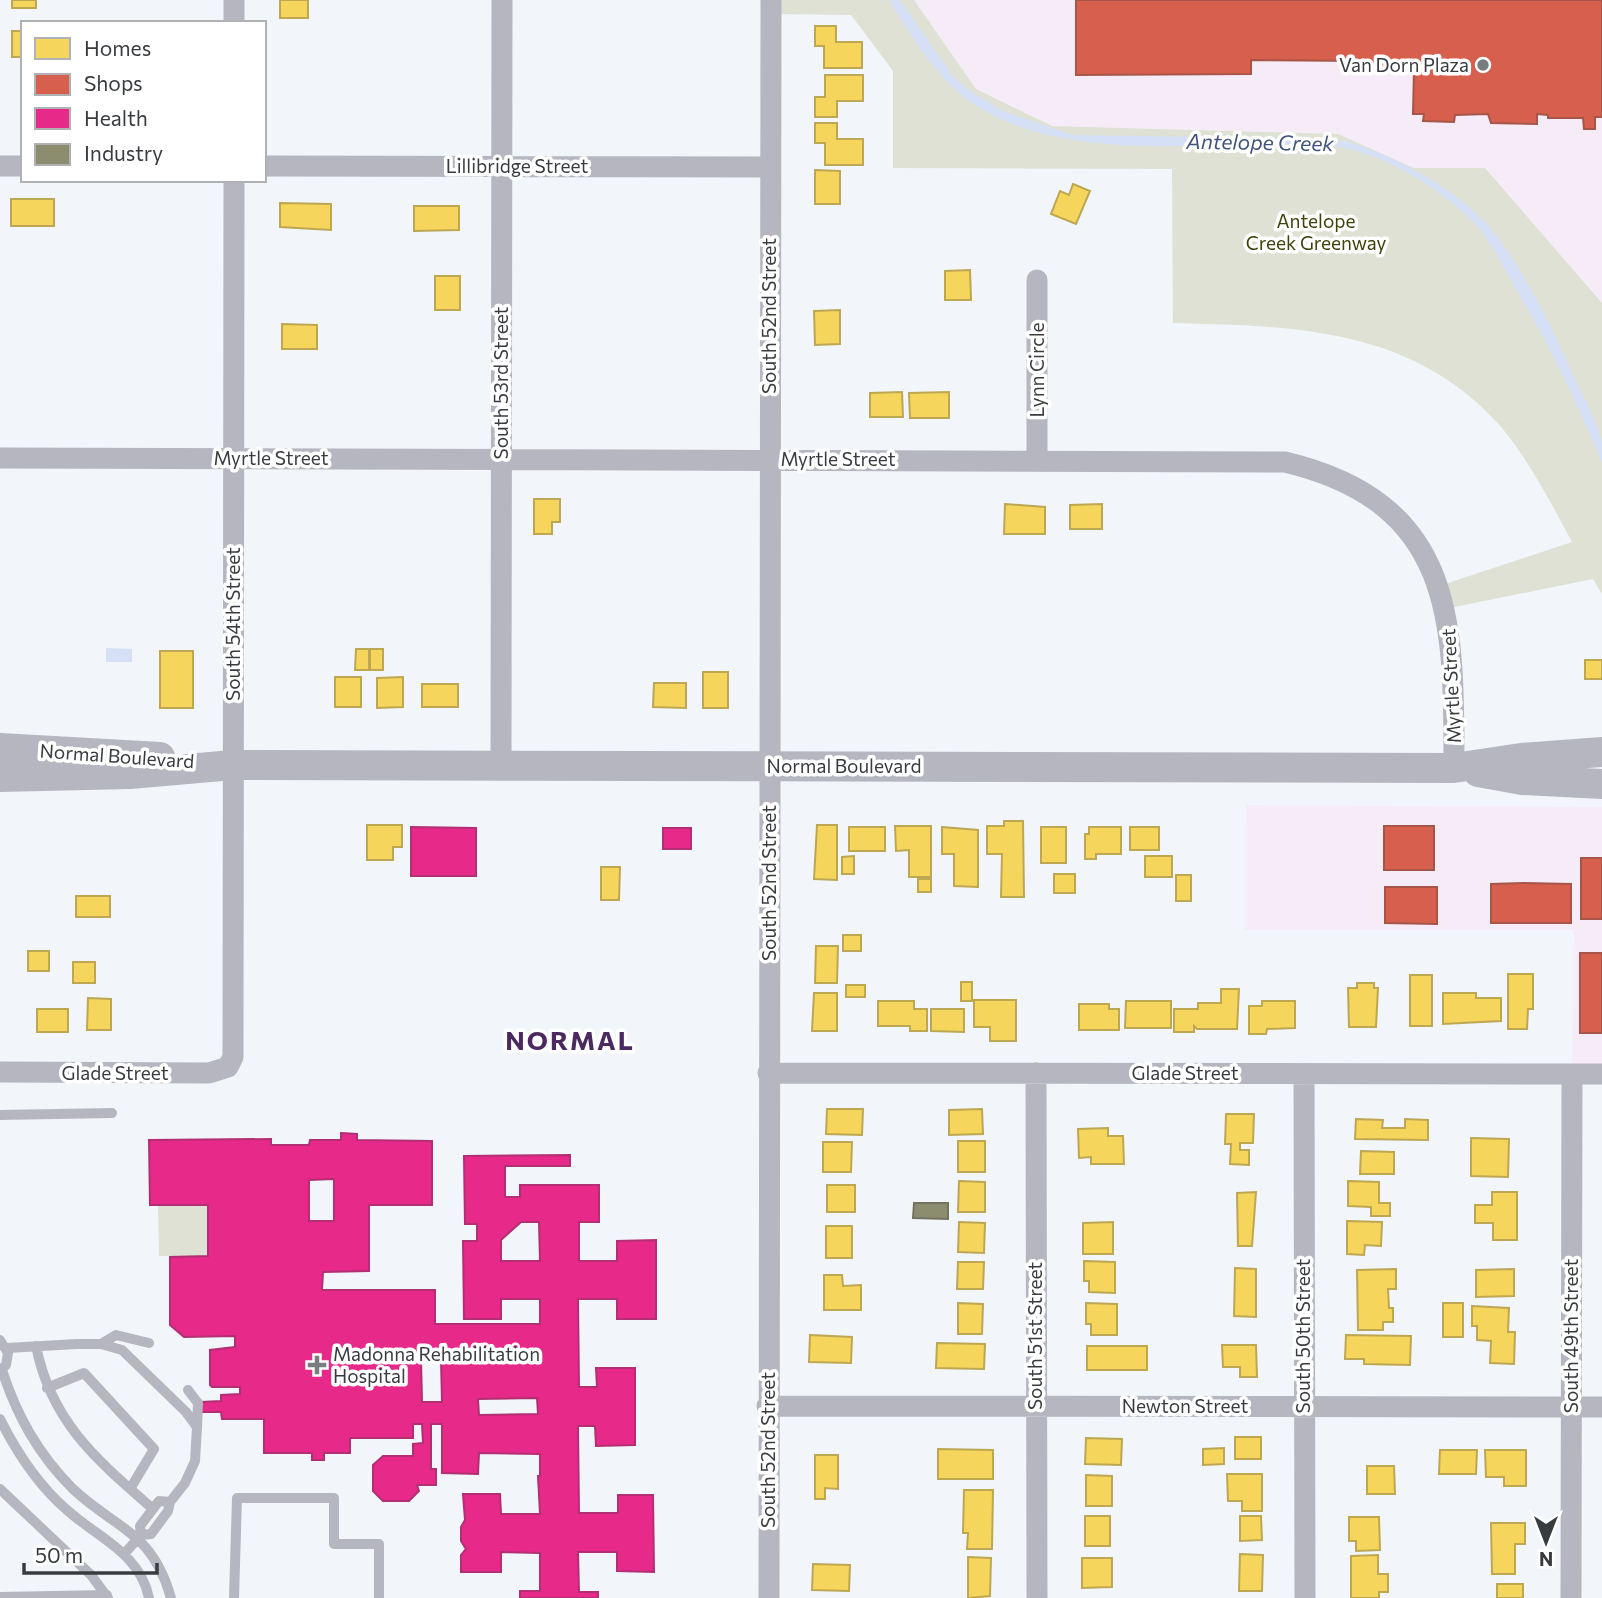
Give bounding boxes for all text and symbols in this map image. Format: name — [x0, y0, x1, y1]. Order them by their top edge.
legend — [21, 21, 266, 182]
text: Homes — [84, 35, 151, 60]
place label: Van Dorn Plaza — [1339, 53, 1469, 76]
marker: Van Dorn Plaza — [1475, 57, 1491, 73]
text: Shops — [84, 70, 143, 95]
text: Health — [84, 105, 148, 130]
water label: Antelope Creek — [1185, 128, 1335, 155]
text: Industry — [84, 140, 163, 165]
street label: Lillibridge Street — [446, 154, 588, 177]
park label: Antelope Creek Greenway — [1246, 209, 1387, 254]
street label: South 52nd Street — [757, 238, 780, 394]
street label: South 53rd Street — [489, 306, 512, 459]
street label: Lynn Circle — [1025, 323, 1048, 418]
street label: Myrtle Street — [214, 446, 329, 469]
street label: Myrtle Street — [781, 447, 896, 470]
street label: South 54th Street — [221, 547, 244, 701]
street label: Myrtle Street — [1436, 628, 1465, 744]
street label: Normal Boulevard — [39, 739, 195, 772]
street label: Normal Boulevard — [767, 754, 921, 777]
street label: South 52nd Street — [757, 805, 780, 961]
district label: NORMAL — [505, 1024, 635, 1055]
street label: Glade Street — [61, 1061, 169, 1084]
street label: Glade Street — [1131, 1061, 1239, 1084]
street label: South 50th Street — [1291, 1258, 1314, 1413]
street label: South 49th Street — [1559, 1259, 1582, 1413]
street label: South 51st Street — [1023, 1262, 1046, 1410]
place label: Madonna Rehabilitation Hospital — [333, 1342, 540, 1387]
marker: Madonna Rehabilitation Hospital — [307, 1355, 327, 1375]
street label: South 52nd Street — [756, 1372, 779, 1528]
street label: Newton Street — [1122, 1394, 1248, 1417]
north arrow — [1511, 1507, 1581, 1577]
scale bar — [24, 1532, 158, 1576]
text: 50 m — [35, 1542, 83, 1567]
text: N — [1539, 1548, 1553, 1571]

